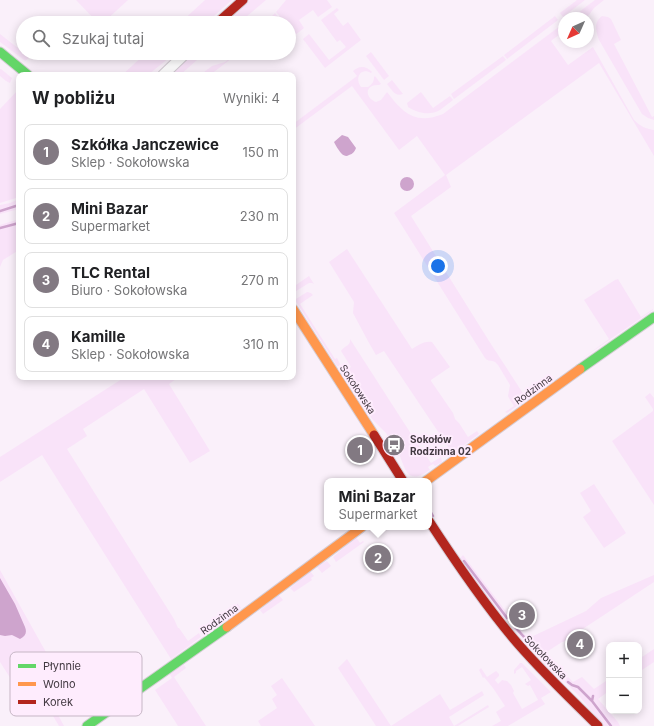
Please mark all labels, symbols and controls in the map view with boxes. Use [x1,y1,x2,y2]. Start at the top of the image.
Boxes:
north arrow [558,12,594,48]
search box [16,16,296,60]
icon: search [30,27,52,49]
text: Szukaj tutaj [62,29,144,48]
text: W pobliżu [32,88,115,108]
text: Wyniki: 4 [223,90,280,106]
text: Szkółka Janczewice [71,135,219,154]
text: 1 [43,144,49,160]
text: 150 m [243,144,279,160]
text: Sklep · Sokołowska [71,154,190,170]
text: Mini Bazar [71,199,148,218]
text: 2 [42,208,50,224]
text: 230 m [240,208,279,224]
text: Supermarket [71,218,150,234]
your location [428,256,448,276]
text: TLC Rental [71,263,150,282]
text: 3 [42,272,50,288]
text: 270 m [241,272,279,288]
text: Biuro · Sokołowska [71,282,187,298]
text: Kamille [71,327,125,346]
text: 4 [42,336,50,352]
text: 310 m [242,336,279,352]
text: Sklep · Sokołowska [71,346,190,362]
street label: Sokołowska [338,362,378,416]
street label: Rodzinna [512,371,554,407]
bus stop icon: Sokołów Rodzinna 02 [381,432,407,458]
place label: Sokołów Rodzinna 02 [410,433,471,457]
pin: 1 [347,435,373,465]
popup [324,478,432,530]
text: Mini Bazar [338,487,415,506]
text: Supermarket [338,506,418,522]
pin: 2 [365,543,391,573]
pin: 3 [509,600,535,630]
street label: Rodzinna [198,601,240,637]
pin: 4 [567,629,593,659]
street label: Sokołowska [522,633,570,681]
map controls [606,642,642,714]
button: + [606,642,642,678]
legend [10,652,142,716]
text: Płynnie [43,659,81,673]
text: Wolno [43,677,76,691]
button: − [606,678,642,714]
text: Korek [43,695,73,709]

